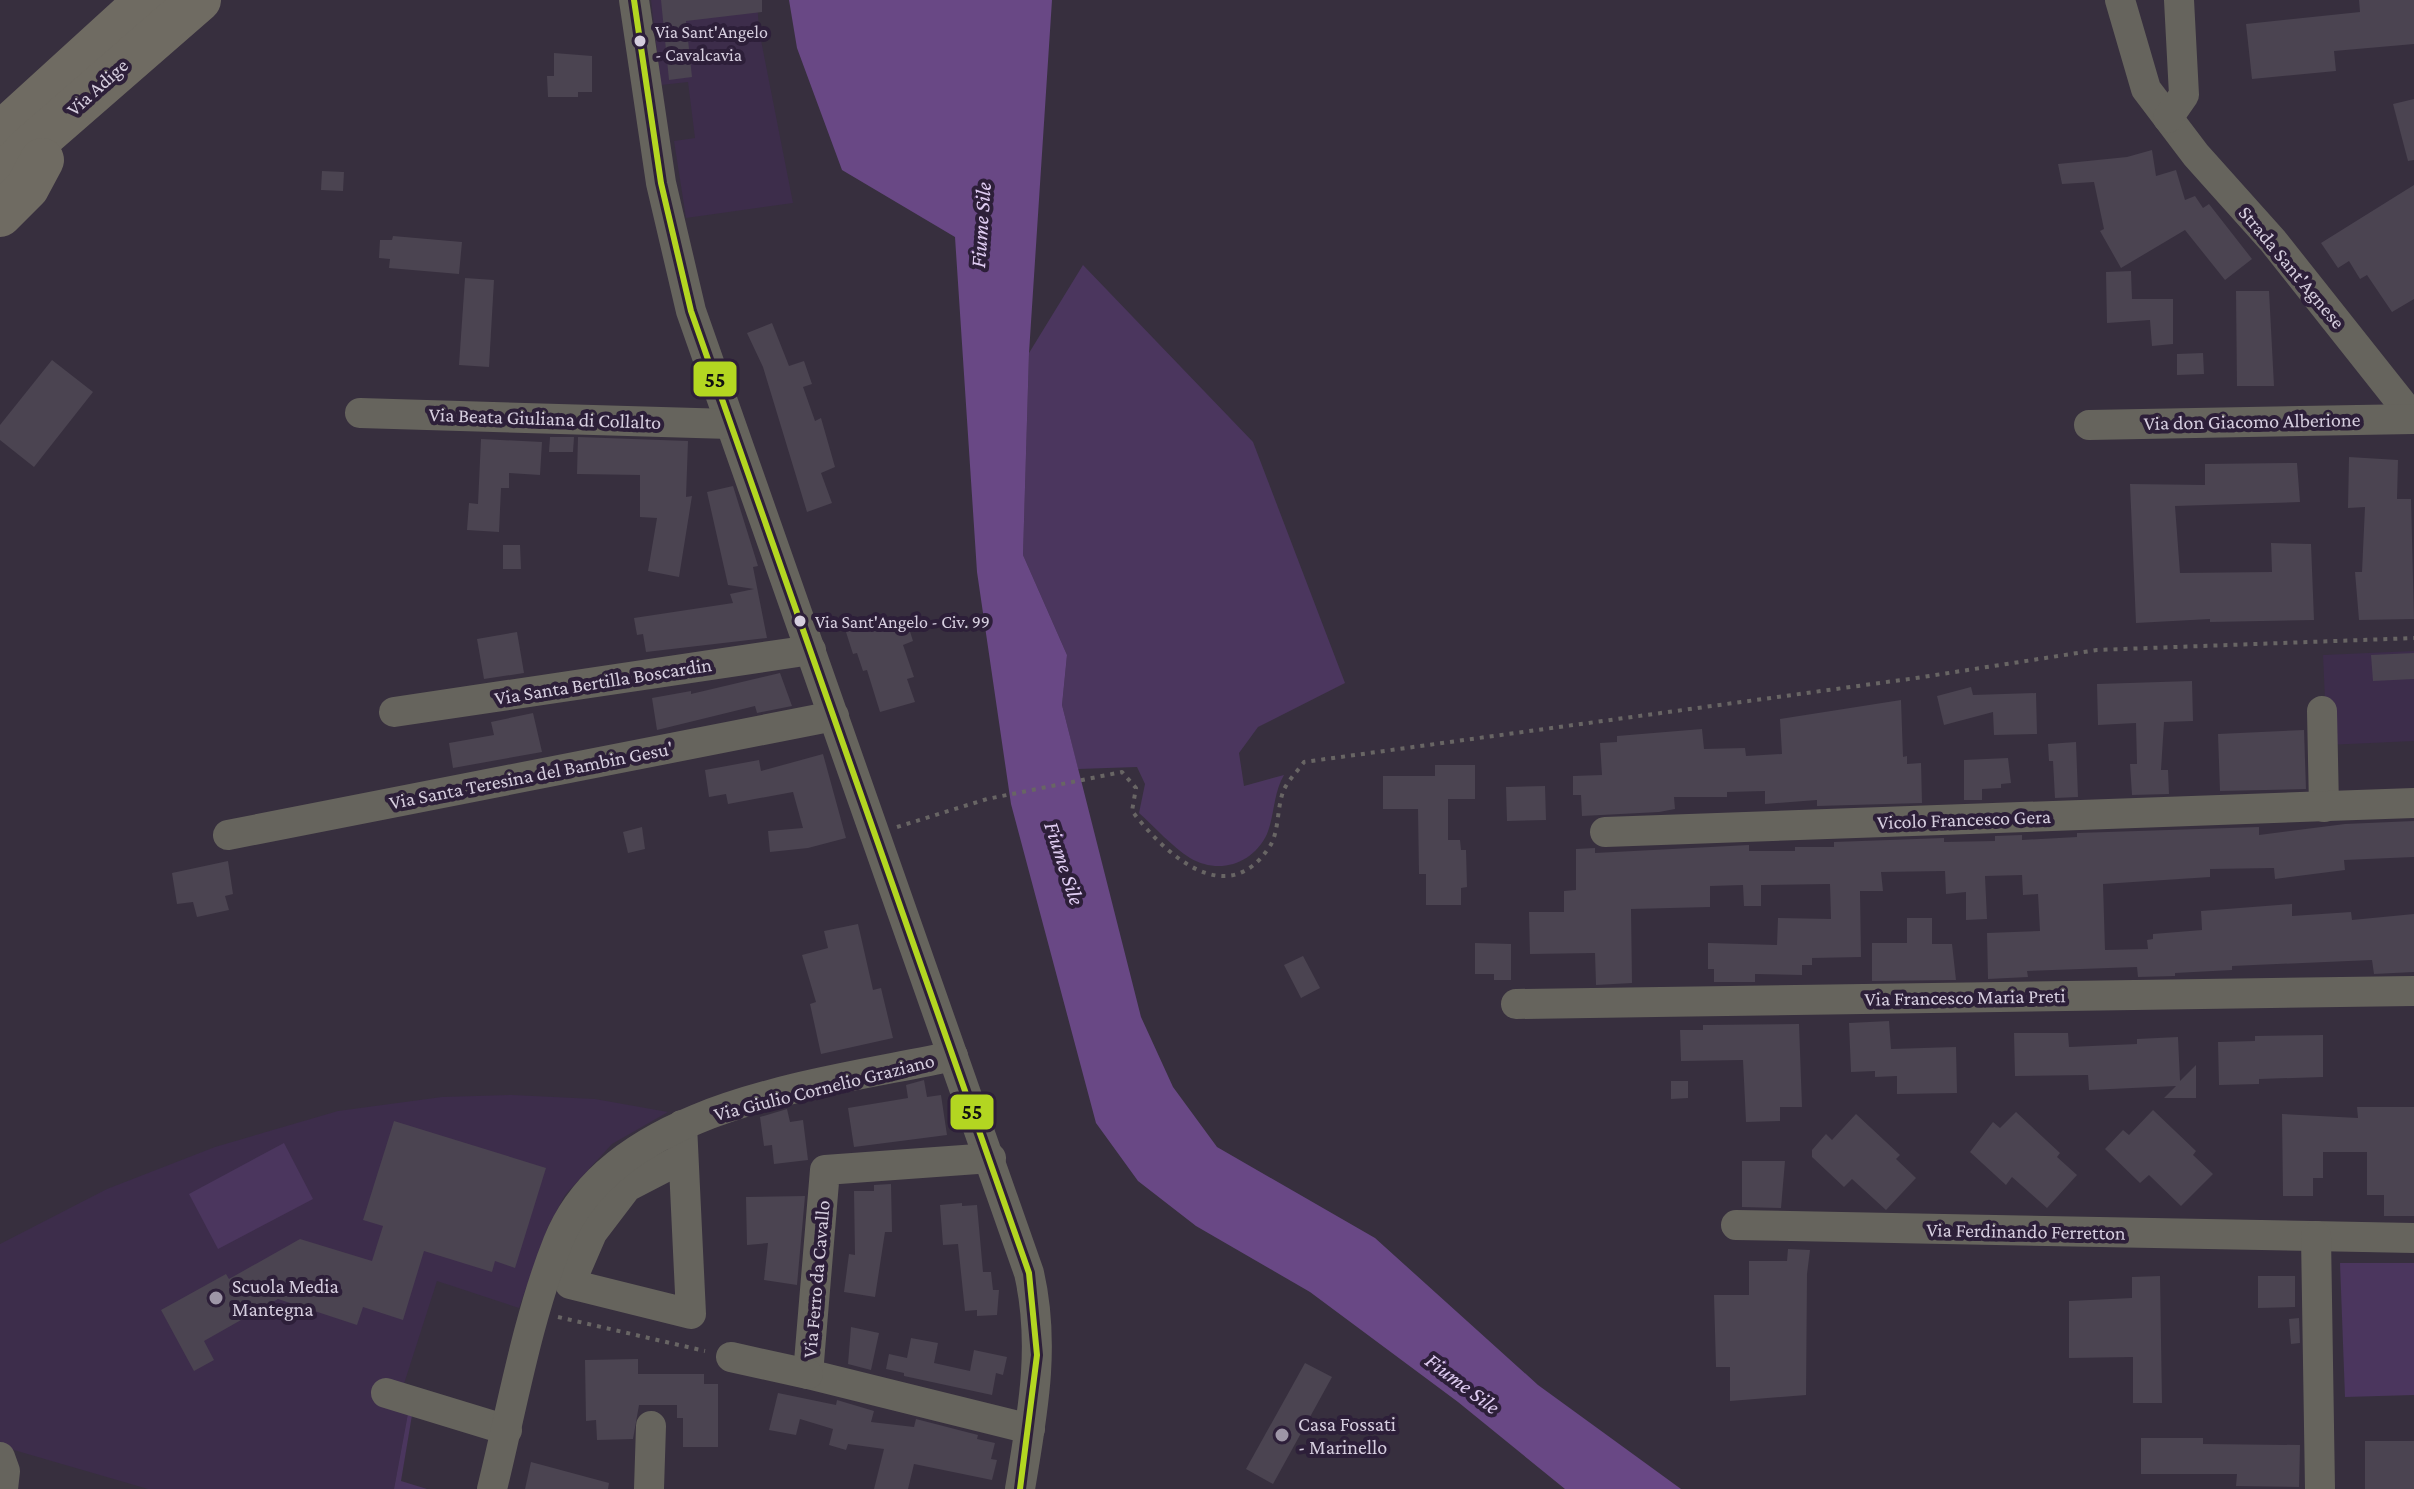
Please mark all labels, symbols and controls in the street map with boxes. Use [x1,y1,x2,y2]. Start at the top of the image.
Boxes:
place label: Via Sant'Angelo - Cavalcavia [655,22,768,65]
marker: Via Sant'Angelo - Cavalcavia [632,33,648,49]
street label: Via Adige [62,54,133,121]
water label: Fiume Sile [965,181,996,269]
street label: Strada Sant'Agnese [2234,201,2350,333]
line badge: 55 [692,360,738,398]
text: 55 [704,367,726,392]
street label: Via Beata Giuliana di Collalto [428,403,662,433]
street label: Via don Giacomo Alberione [2143,408,2361,434]
place label: Via Sant'Angelo - Civ. 99 [815,612,990,632]
marker: Via Sant'Angelo - Civ. 99 [792,613,808,629]
street label: Via Santa Bertilla Boscardin [493,653,714,709]
street label: Via Santa Teresina del Bambin Gesu' [387,737,675,813]
street label: Vicolo Francesco Gera [1877,805,2051,833]
water label: Fiume Sile [1039,818,1090,909]
street label: Via Francesco Maria Preti [1864,984,2066,1010]
street label: Via Giulio Cornelio Graziano [711,1049,937,1125]
line badge: 55 [949,1093,995,1131]
text: 55 [961,1099,983,1124]
street label: Via Ferro da Cavallo [798,1199,834,1359]
street label: Via Ferdinando Ferretton [1926,1218,2126,1244]
place label: Scuola Media Mantegna [232,1275,339,1321]
marker: Scuola Media Mantegna [207,1289,225,1307]
water label: Fiume Sile [1421,1347,1505,1420]
place label: Casa Fossati - Marinello [1298,1413,1396,1458]
marker: Casa Fossati - Marinello [1273,1426,1291,1444]

